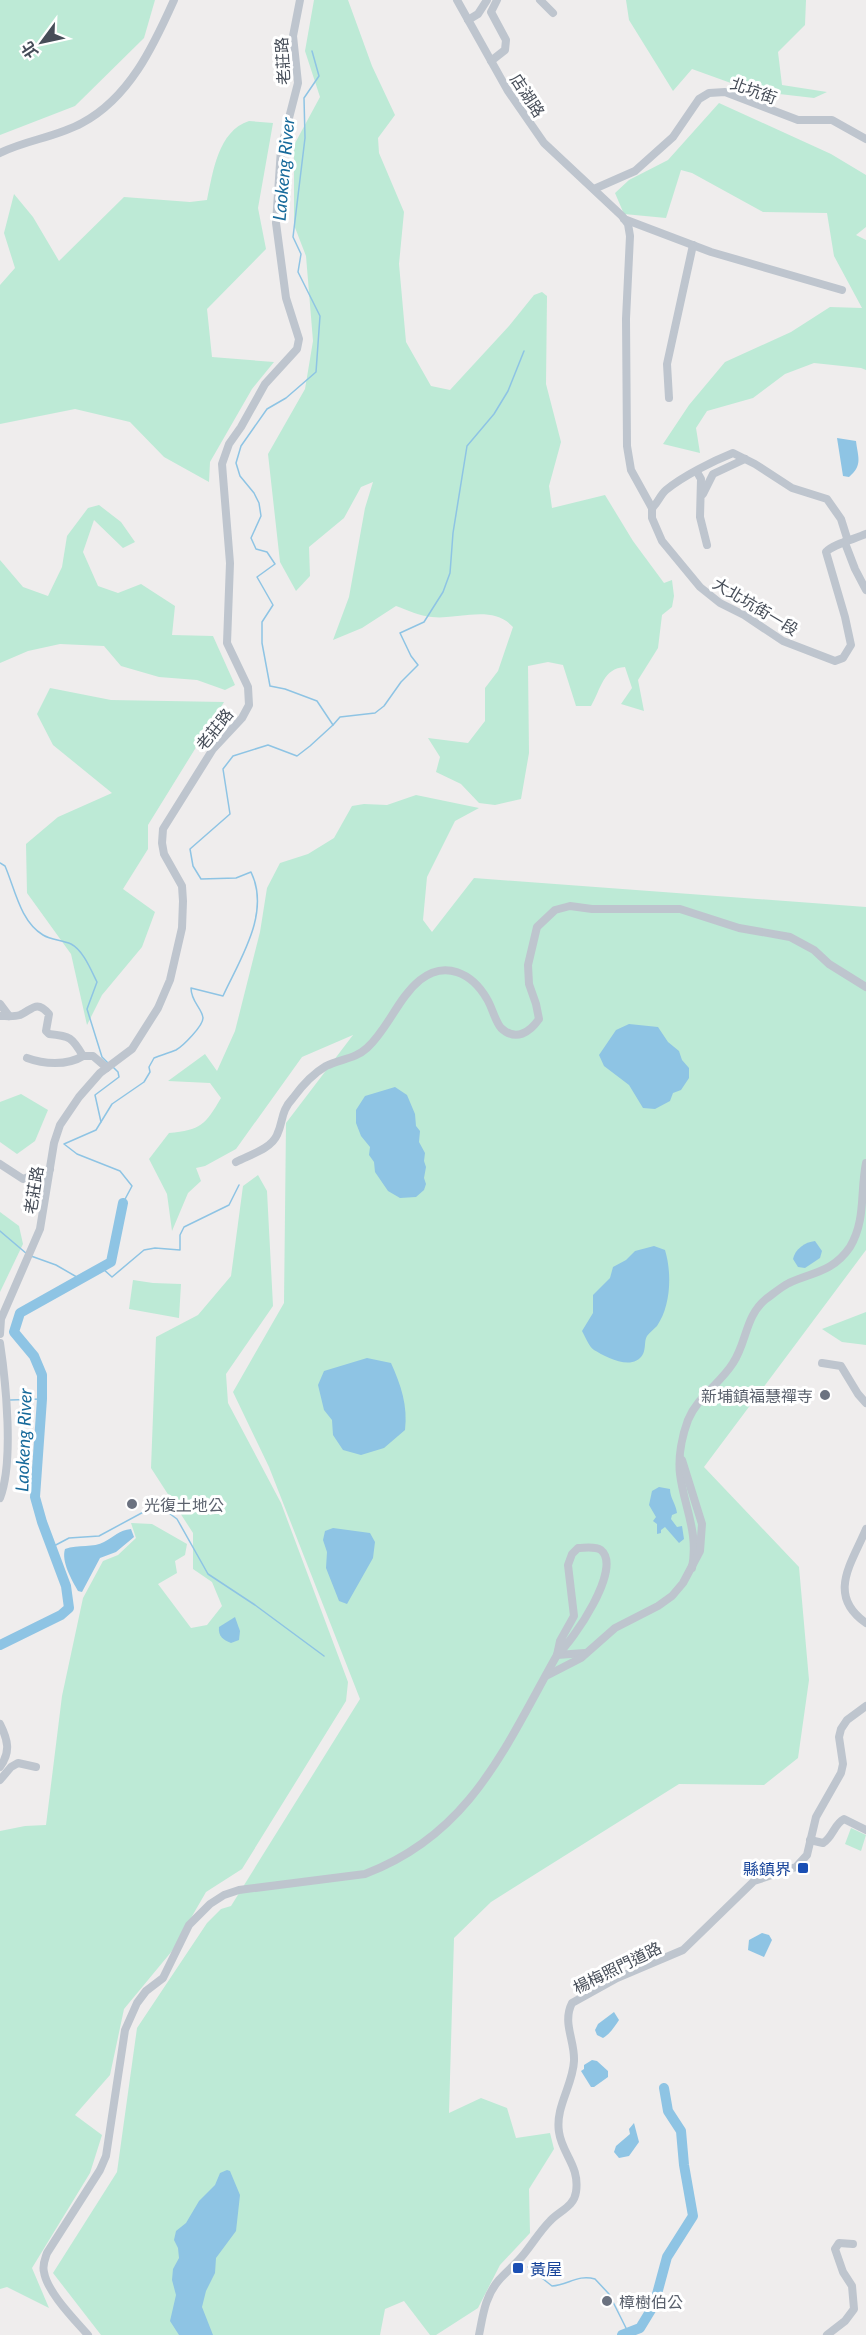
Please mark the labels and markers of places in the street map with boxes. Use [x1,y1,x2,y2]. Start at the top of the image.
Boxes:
place label: 新埔鎮福慧禪寺 [701,1386,813,1405]
marker: 新埔鎮福慧禪寺 [818,1388,832,1402]
place label: 光復土地公 [144,1495,224,1514]
marker: 光復土地公 [125,1497,139,1511]
place label: 縣鎮界 [743,1859,791,1878]
marker: 縣鎮界 [796,1861,810,1875]
place label: 黃屋 [530,2259,562,2278]
marker: 黃屋 [511,2261,525,2275]
place label: 樟樹伯公 [619,2292,683,2311]
marker: 樟樹伯公 [600,2294,614,2308]

